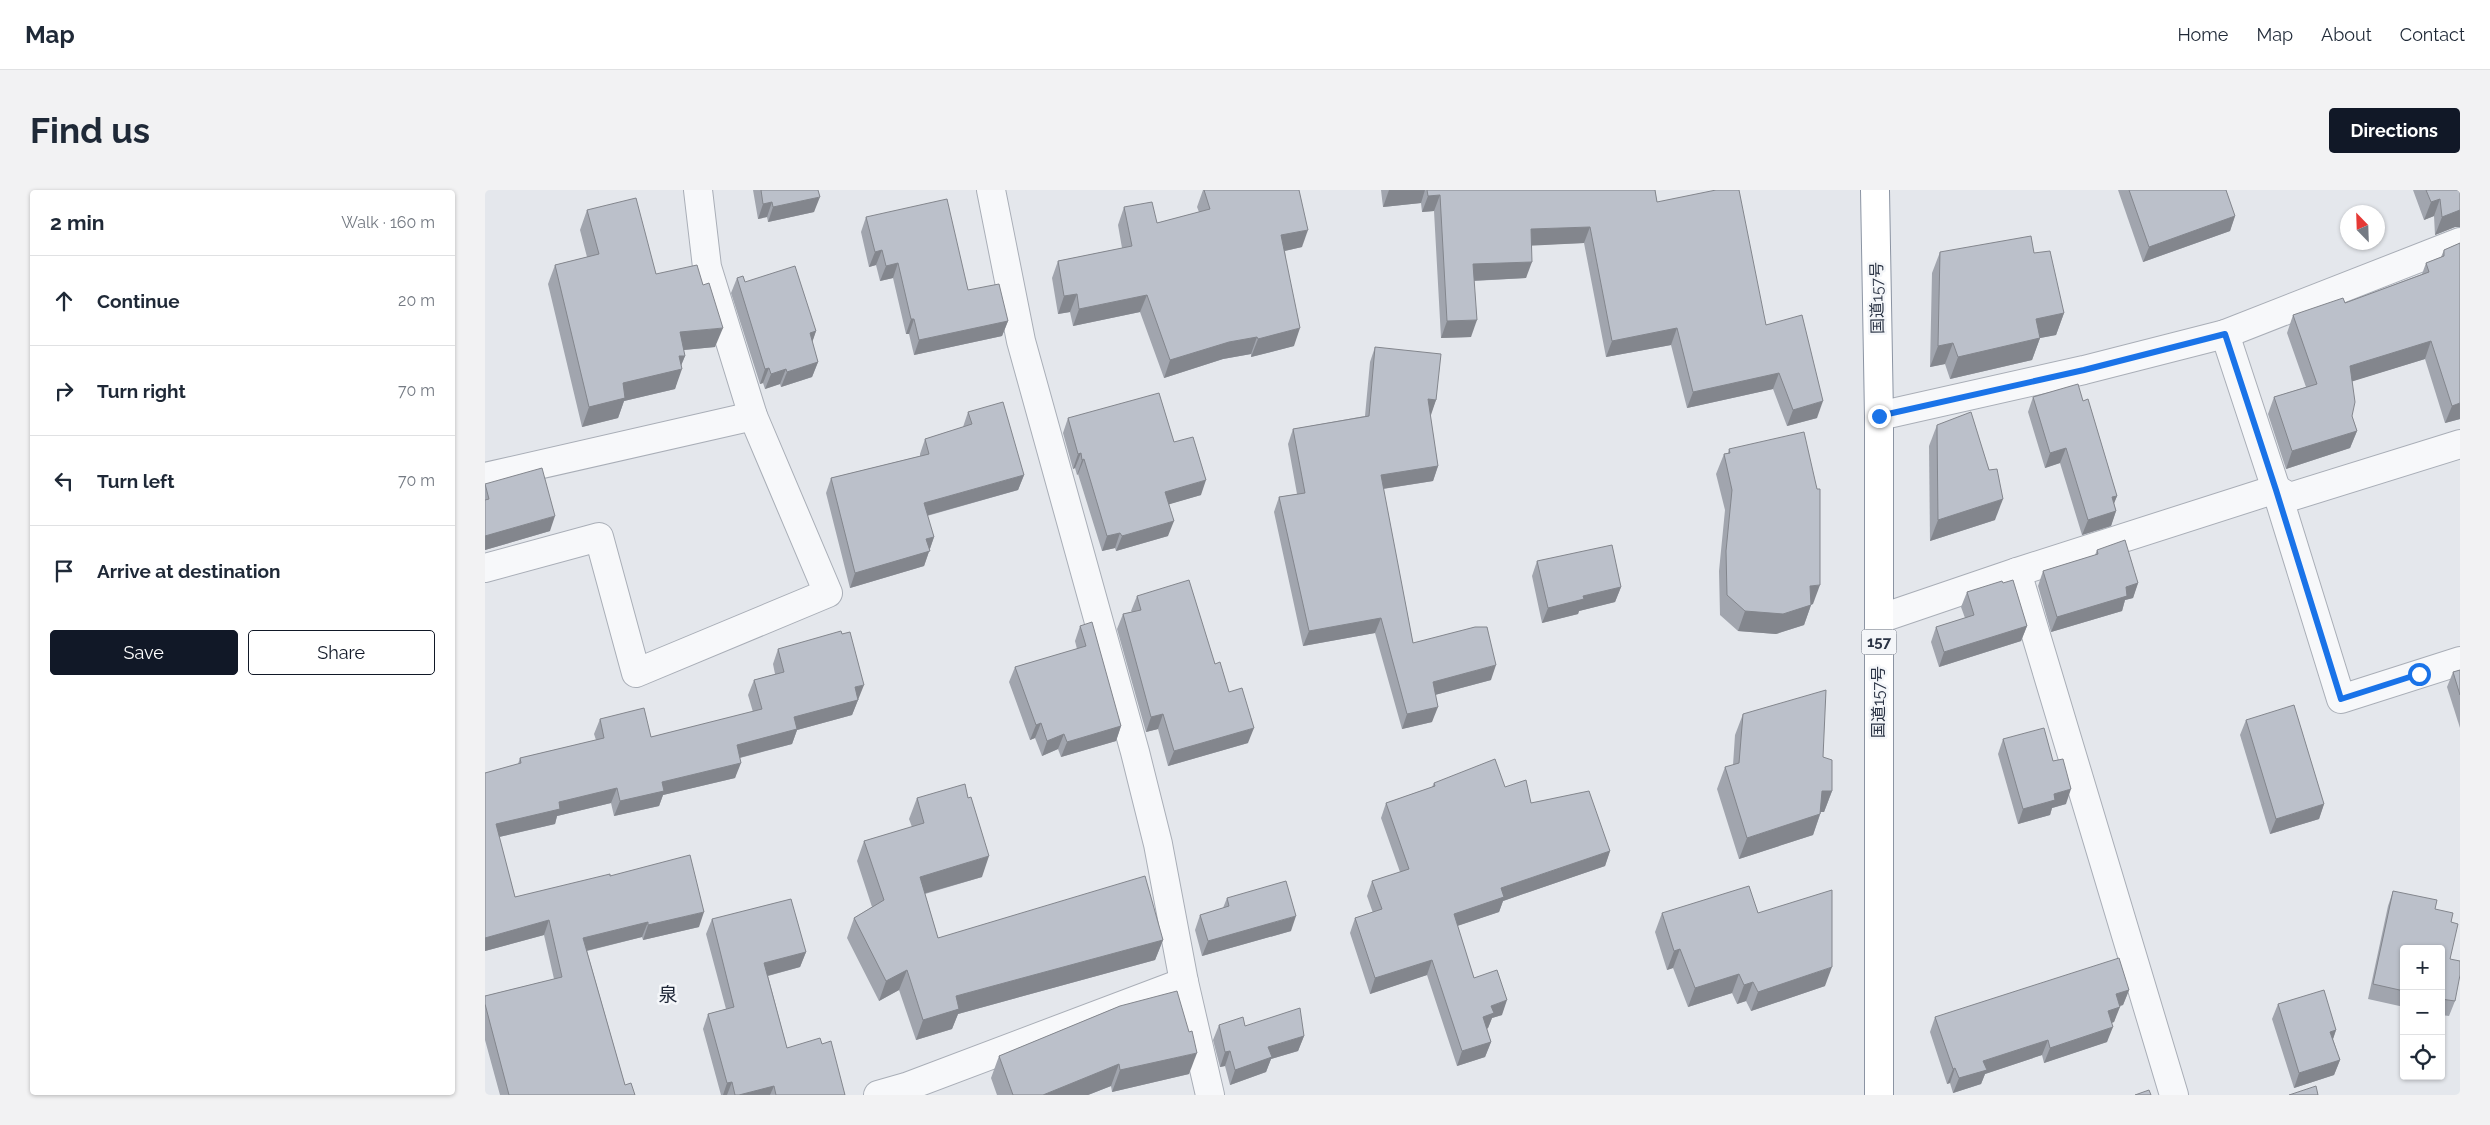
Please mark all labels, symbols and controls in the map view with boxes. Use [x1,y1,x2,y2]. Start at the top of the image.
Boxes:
text: Map [25,20,75,49]
text: Home [2177,24,2228,45]
text: Map [2256,24,2293,45]
text: About [2321,24,2372,45]
text: Contact [2400,24,2465,45]
button: Directions [2329,108,2460,153]
text: Find us [30,110,150,151]
north arrow [2340,205,2385,250]
text: 2 min [50,210,104,235]
text: Walk · 160 m [341,213,435,232]
street label: 国道157号 [1867,262,1887,334]
icon: ahead [50,287,78,315]
text: Continue [97,290,180,312]
text: 20 m [398,291,435,310]
icon: right [50,377,78,405]
text: Turn right [97,380,186,402]
text: 70 m [398,381,435,400]
route end [1868,405,1891,428]
icon: left [50,467,78,495]
text: Turn left [97,470,174,492]
text: 70 m [398,471,435,490]
icon: arrive [50,557,78,585]
text: Arrive at destination [97,560,281,582]
button: Save [50,630,238,675]
button: Share [248,630,435,675]
road number: 157 [1861,630,1897,654]
route start [2408,663,2431,686]
street label: 国道157号 [1869,666,1888,738]
map controls [2400,945,2445,1080]
button: + [2400,945,2445,990]
district label: 泉 [658,983,678,1005]
button: − [2400,990,2445,1035]
button: locate [2400,1035,2445,1080]

